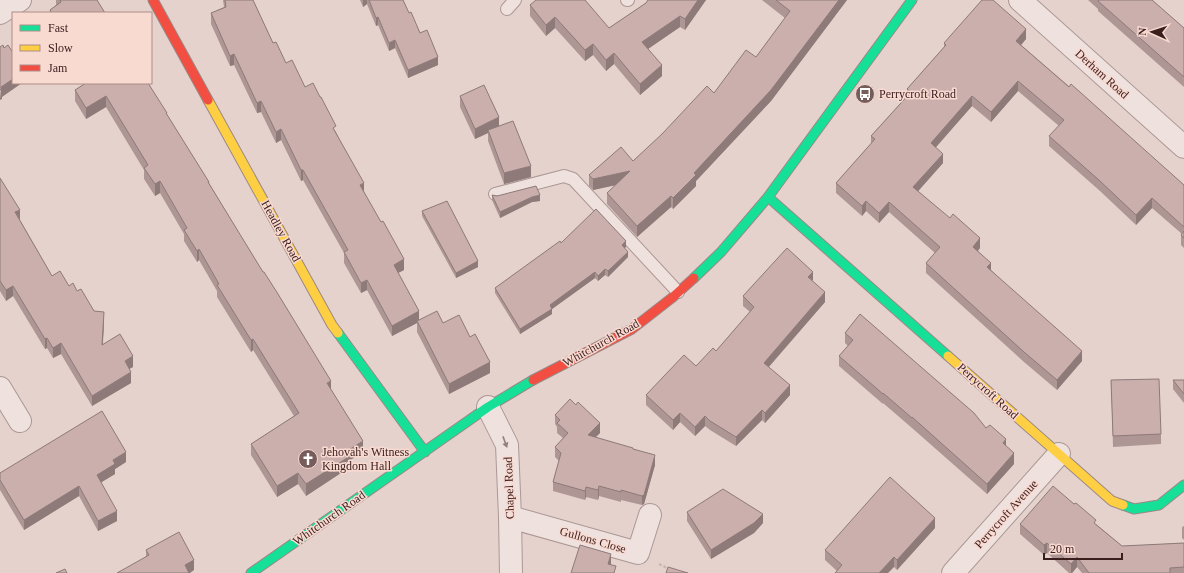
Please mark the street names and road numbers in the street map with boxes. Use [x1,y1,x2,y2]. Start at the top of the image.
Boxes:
street label: Derham Road [1072,46,1132,102]
street label: Headley Road [258,198,304,264]
street label: Whitchurch Road [560,316,642,370]
street label: Perrycroft Road [955,360,1021,422]
street label: Chapel Road [501,457,517,519]
street label: Perrycroft Avenue [972,477,1040,551]
street label: Whitchurch Road [290,488,368,548]
street label: Gullons Close [558,524,628,556]

